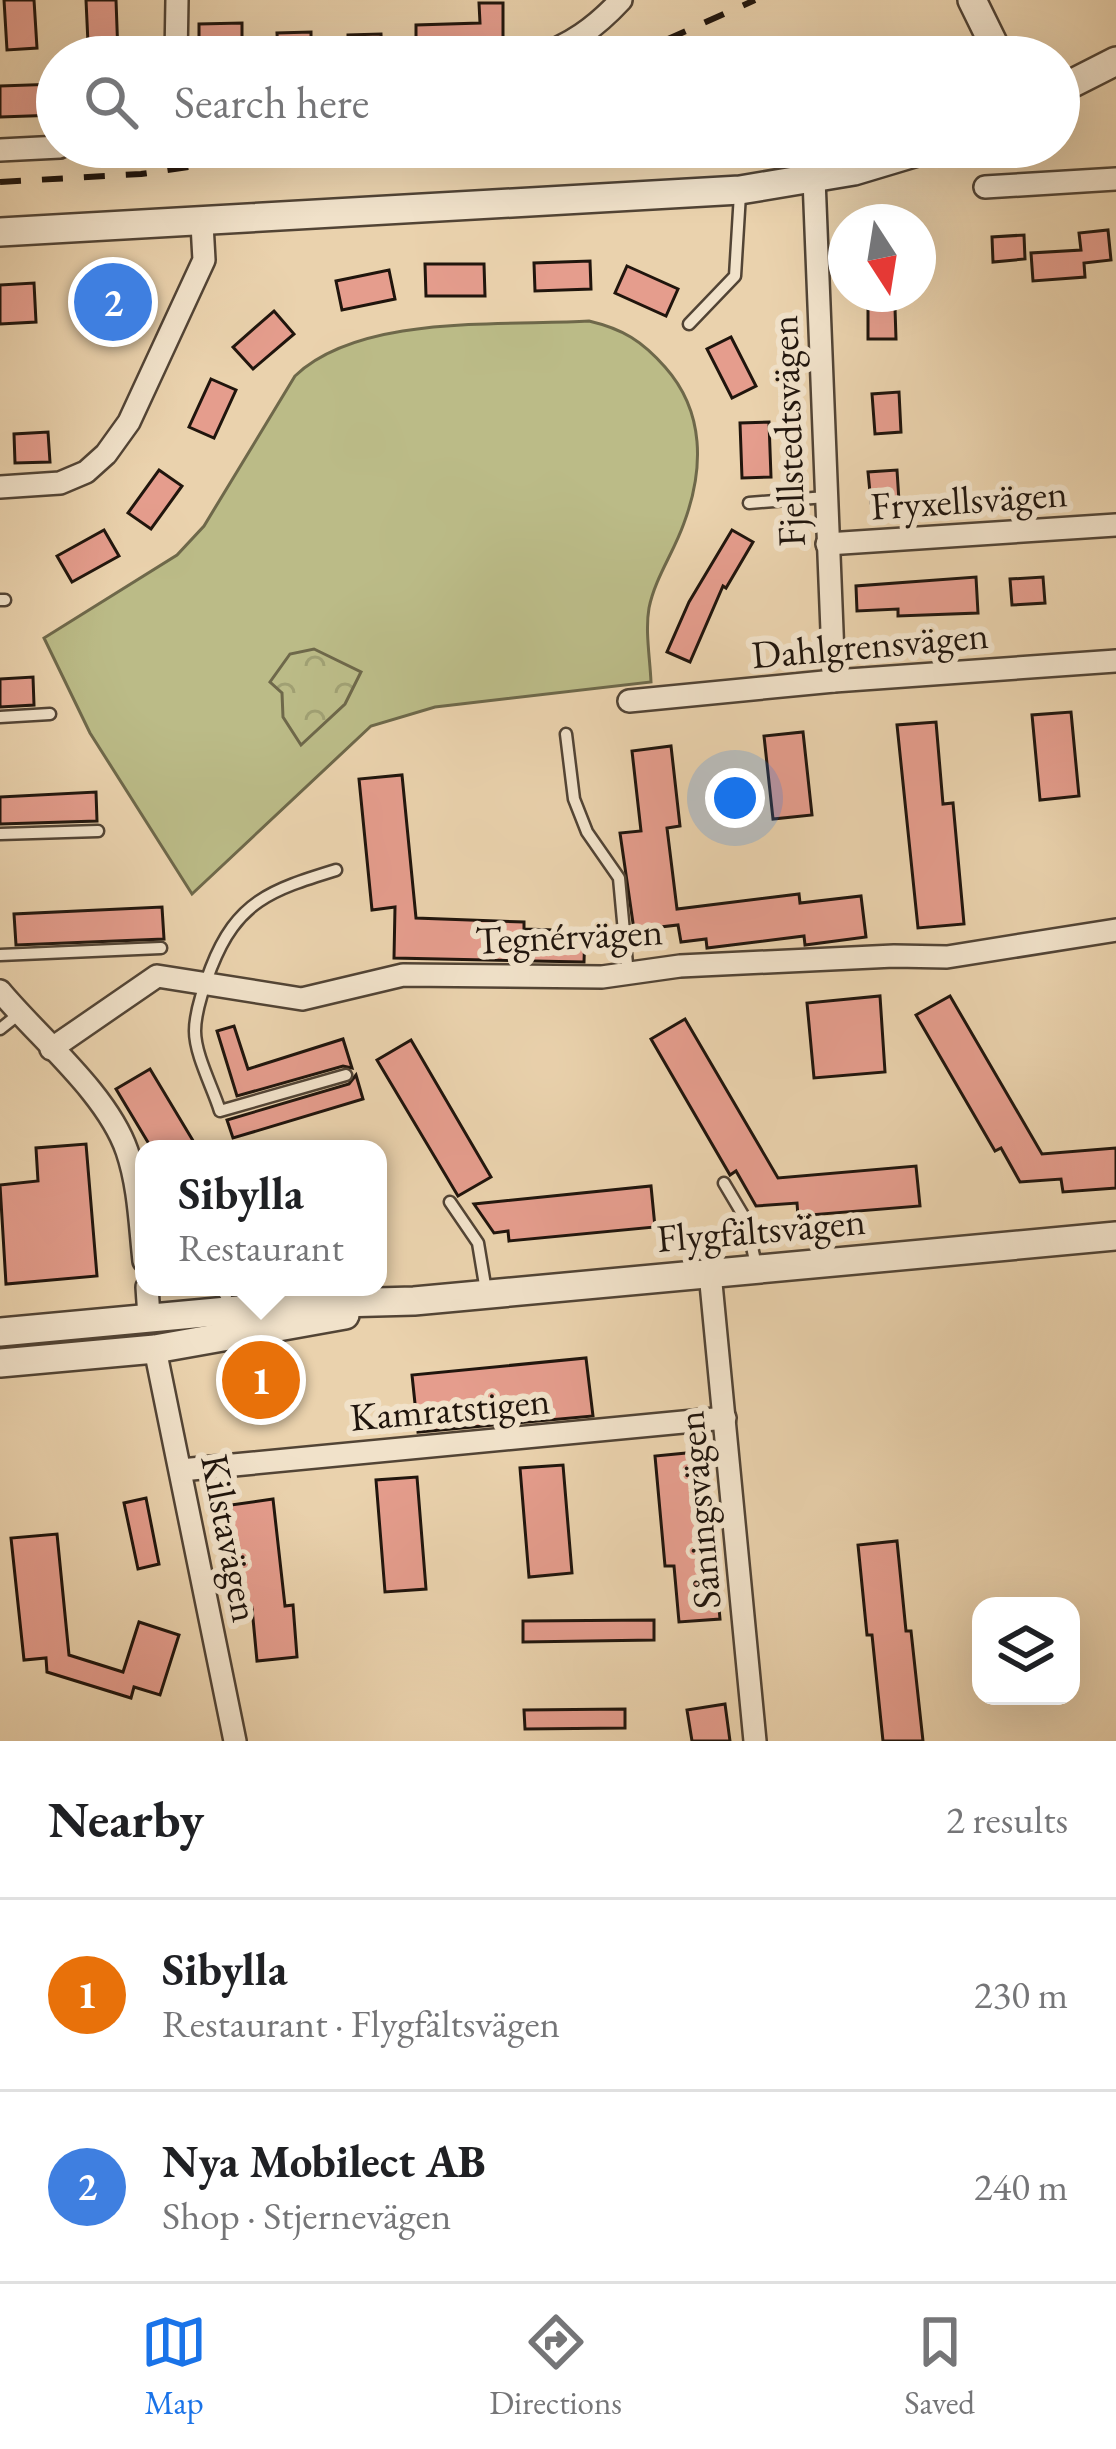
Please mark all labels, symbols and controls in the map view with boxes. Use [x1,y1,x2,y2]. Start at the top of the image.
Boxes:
search box [36,36,1080,168]
icon: search [78,69,144,135]
text: Search here [174,73,369,131]
north arrow [828,204,936,312]
pin: 2 [74,257,152,347]
street label: Fjellstedtsvägen [758,314,817,548]
street label: Fryxellsvägen [869,467,1069,532]
street label: Dahlgrensvägen [749,609,991,680]
your location [705,768,765,828]
street label: Tegnérvägen [474,905,664,966]
popup [135,1140,387,1296]
text: Sibylla [178,1164,304,1222]
street label: Flygfältsvägen [655,1195,868,1264]
text: Restaurant [178,1222,344,1273]
pin: 1 [222,1335,300,1425]
street label: Kamratstigen [348,1374,552,1443]
street label: Såningsvägen [664,1409,733,1611]
street label: Kilstavägen [189,1450,272,1626]
map controls [972,1597,1080,1705]
button: layers [972,1597,1080,1705]
text: Nearby [48,1786,204,1852]
text: 2 results [946,1794,1068,1845]
text: Sibylla [162,1940,287,1998]
text: 1 [77,1969,97,2020]
text: 230 m [974,1969,1068,2020]
text: Restaurant · Flygfältsvägen [162,1998,560,2049]
text: Nya Mobilect AB [162,2132,486,2190]
text: 2 [77,2161,97,2212]
text: 240 m [974,2161,1068,2212]
text: Shop · Stjernevägen [162,2190,451,2241]
tab: Map [141,2309,207,2424]
tab: Directions [489,2309,622,2424]
tab: Saved [904,2309,975,2424]

